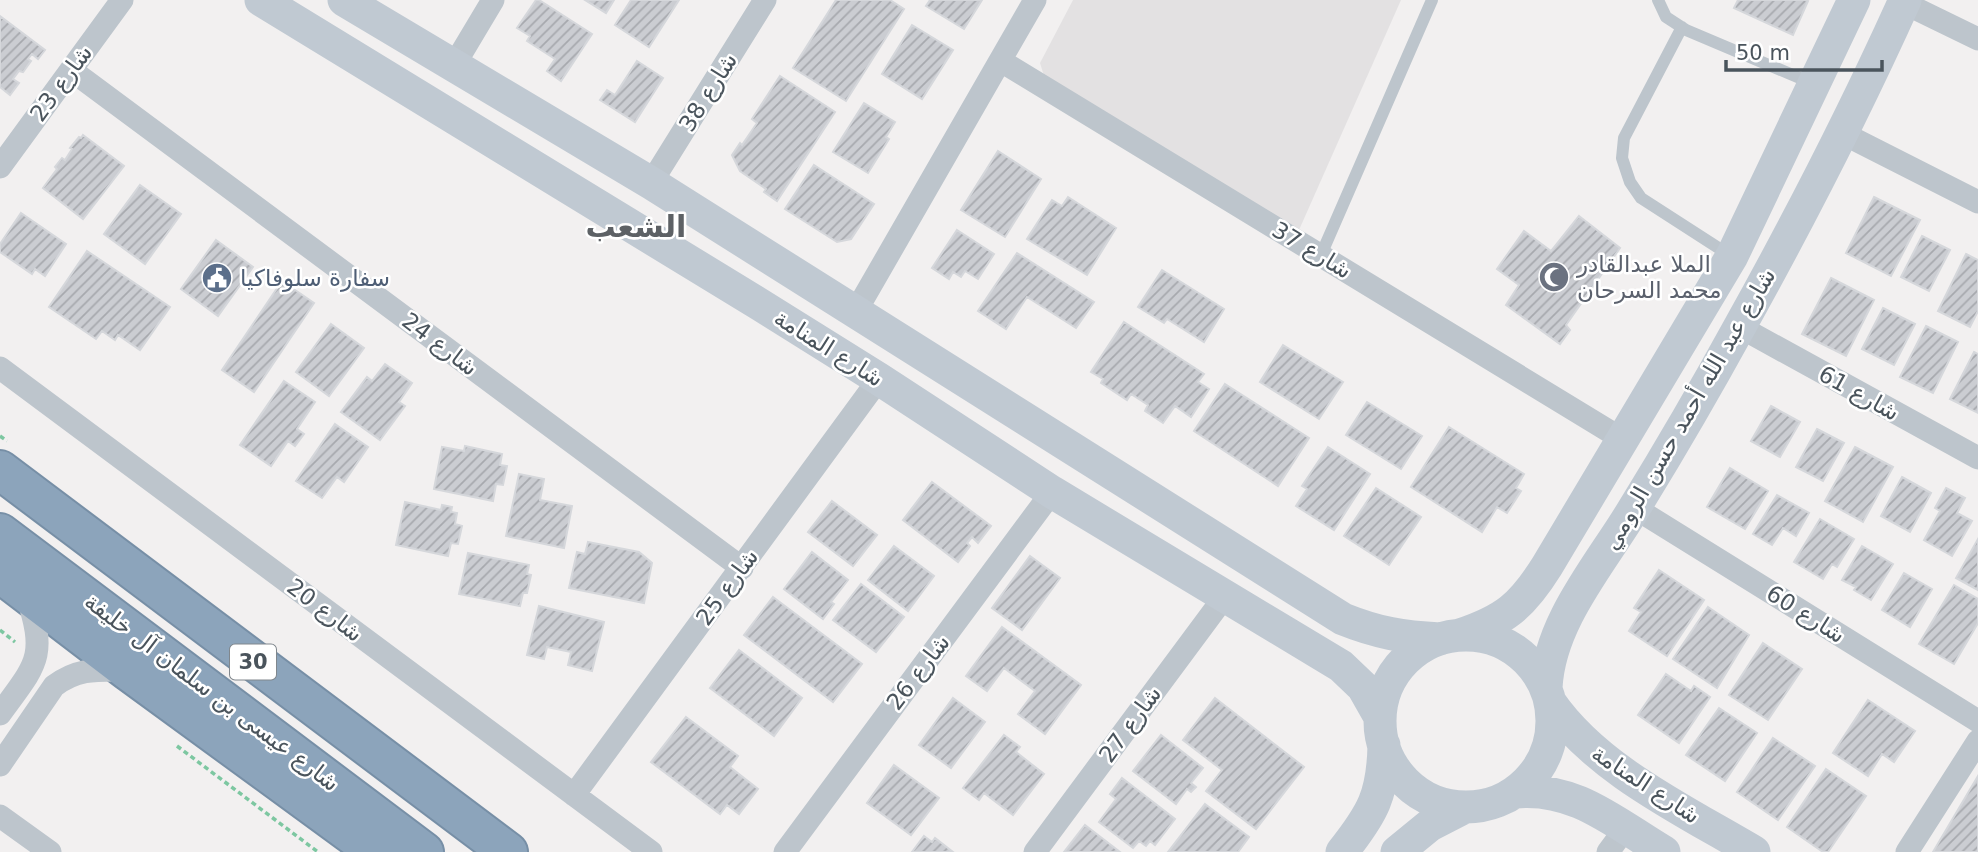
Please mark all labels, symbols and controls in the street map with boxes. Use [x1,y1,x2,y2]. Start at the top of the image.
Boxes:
scale bar [1726,28,1882,72]
street label: شارع 23 [25,40,98,127]
text: 50 m [1736,41,1790,65]
street label: شارع 38 [674,48,743,137]
district label: الشعب [586,209,686,244]
street label: شارع 37 [1267,216,1356,285]
place label: الملا عبدالقادر محمد السرحان [1576,251,1722,304]
mosque icon: الملا عبدالقادر محمد السرحان [1537,260,1571,294]
public building icon: سفارة سلوفاكيا [200,261,234,295]
street label: شارع عبد الله أحمد حسن الرومي [1596,263,1781,555]
place label: سفارة سلوفاكيا [240,265,390,292]
street label: شارع المنامة [769,304,888,393]
street label: شارع 24 [397,307,483,382]
street label: شارع 61 [1814,360,1904,427]
street label: شارع 25 [691,544,764,631]
street label: شارع 20 [282,573,368,648]
street label: شارع 60 [1761,580,1850,649]
street label: شارع عيسى بن سلمان آل خليفة [79,587,345,797]
street label: شارع 26 [881,629,956,715]
road number: 30 [230,644,276,680]
street label: شارع 27 [1094,681,1167,768]
street label: شارع المنامة [1586,739,1705,829]

